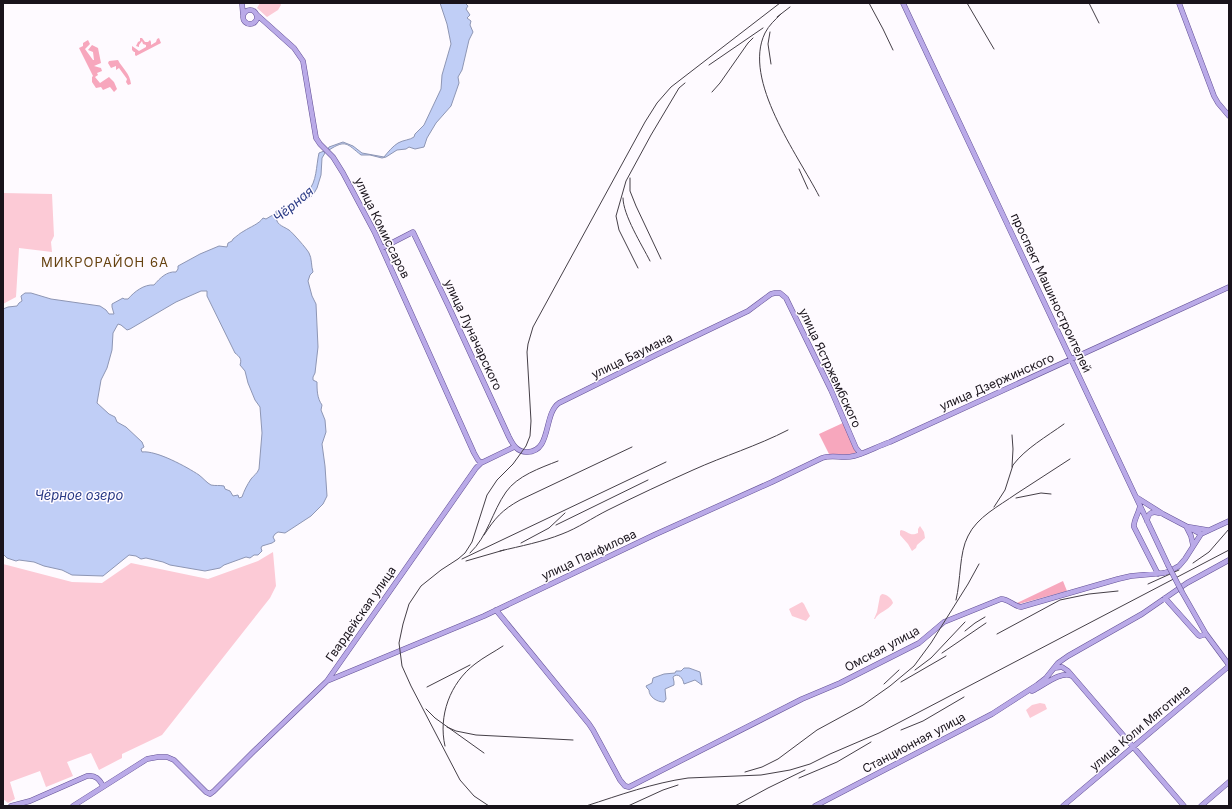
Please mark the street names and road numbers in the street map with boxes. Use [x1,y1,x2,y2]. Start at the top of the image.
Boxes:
street label: улица Комиссаров [351,175,414,281]
street label: проспект Машиностроителей [1008,211,1095,375]
street label: улица Луначарского [441,277,506,393]
street label: улица Ястржембского [796,306,865,430]
street label: улица Баумана [589,329,675,382]
street label: улица Дзержинского [937,350,1056,414]
street label: улица Панфилова [539,526,639,583]
street label: Гвардейская улица [322,563,399,664]
street label: Омская улица [842,623,922,675]
street label: улица Коли Мяготина [1087,681,1193,774]
street label: Станционная улица [860,709,968,776]

